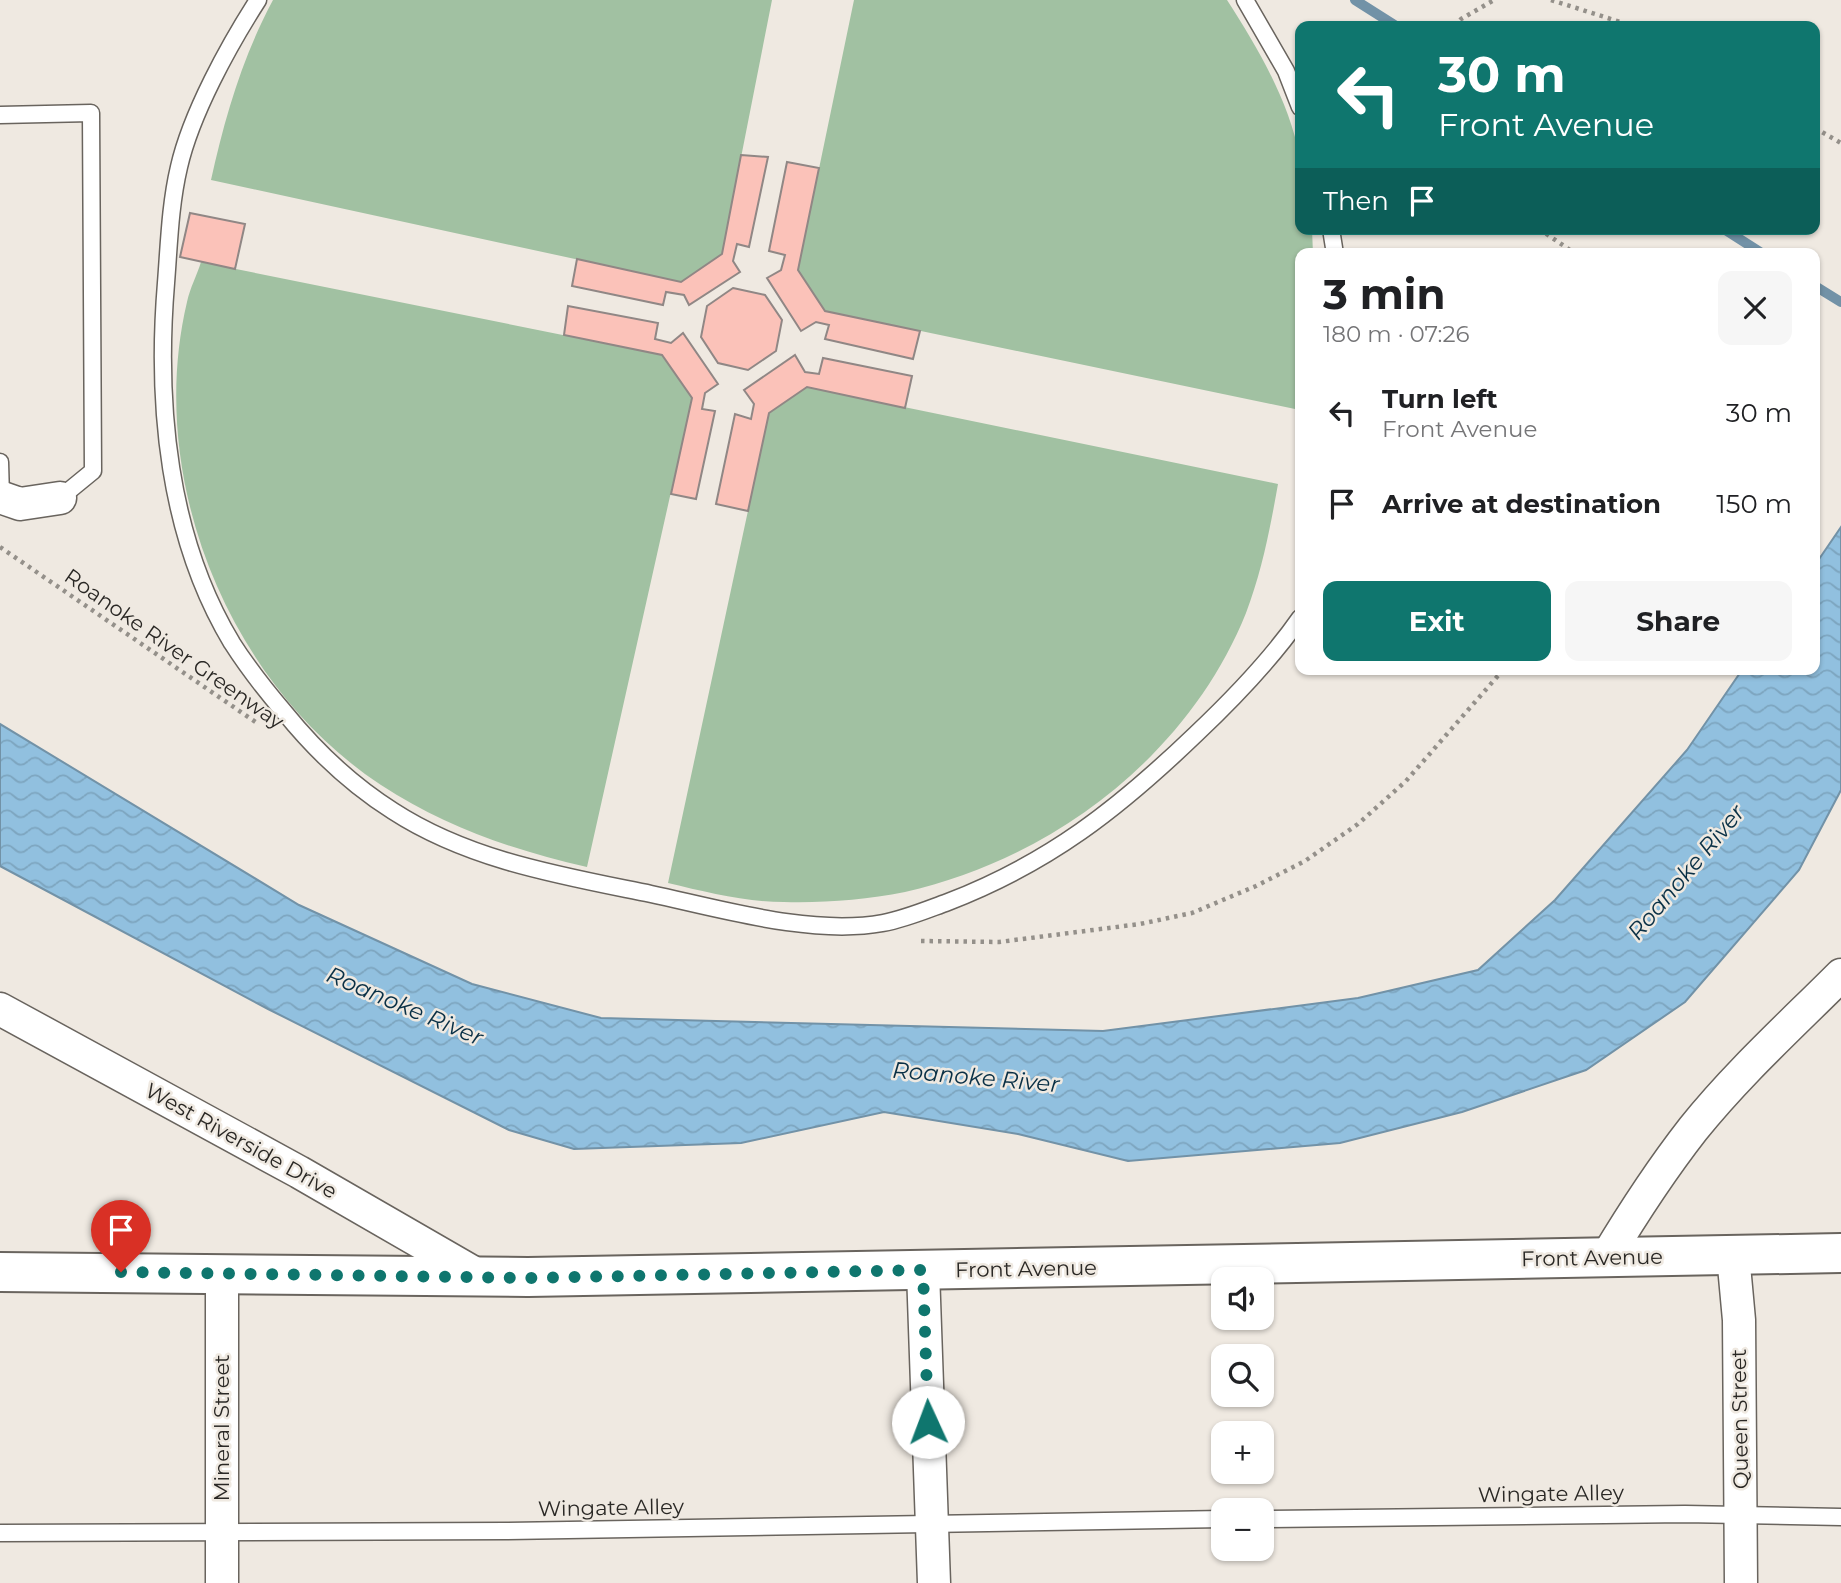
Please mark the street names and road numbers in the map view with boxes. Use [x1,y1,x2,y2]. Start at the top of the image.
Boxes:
street label: Roanoke River Greenway [60,563,289,734]
street label: West Riverside Drive [141,1077,342,1204]
street label: Front Avenue [1521,1244,1663,1271]
street label: Front Avenue [955,1255,1097,1282]
street label: Queen Street [1726,1349,1753,1489]
street label: Mineral Street [209,1354,234,1502]
street label: Wingate Alley [1478,1480,1625,1507]
street label: Wingate Alley [538,1494,685,1521]

